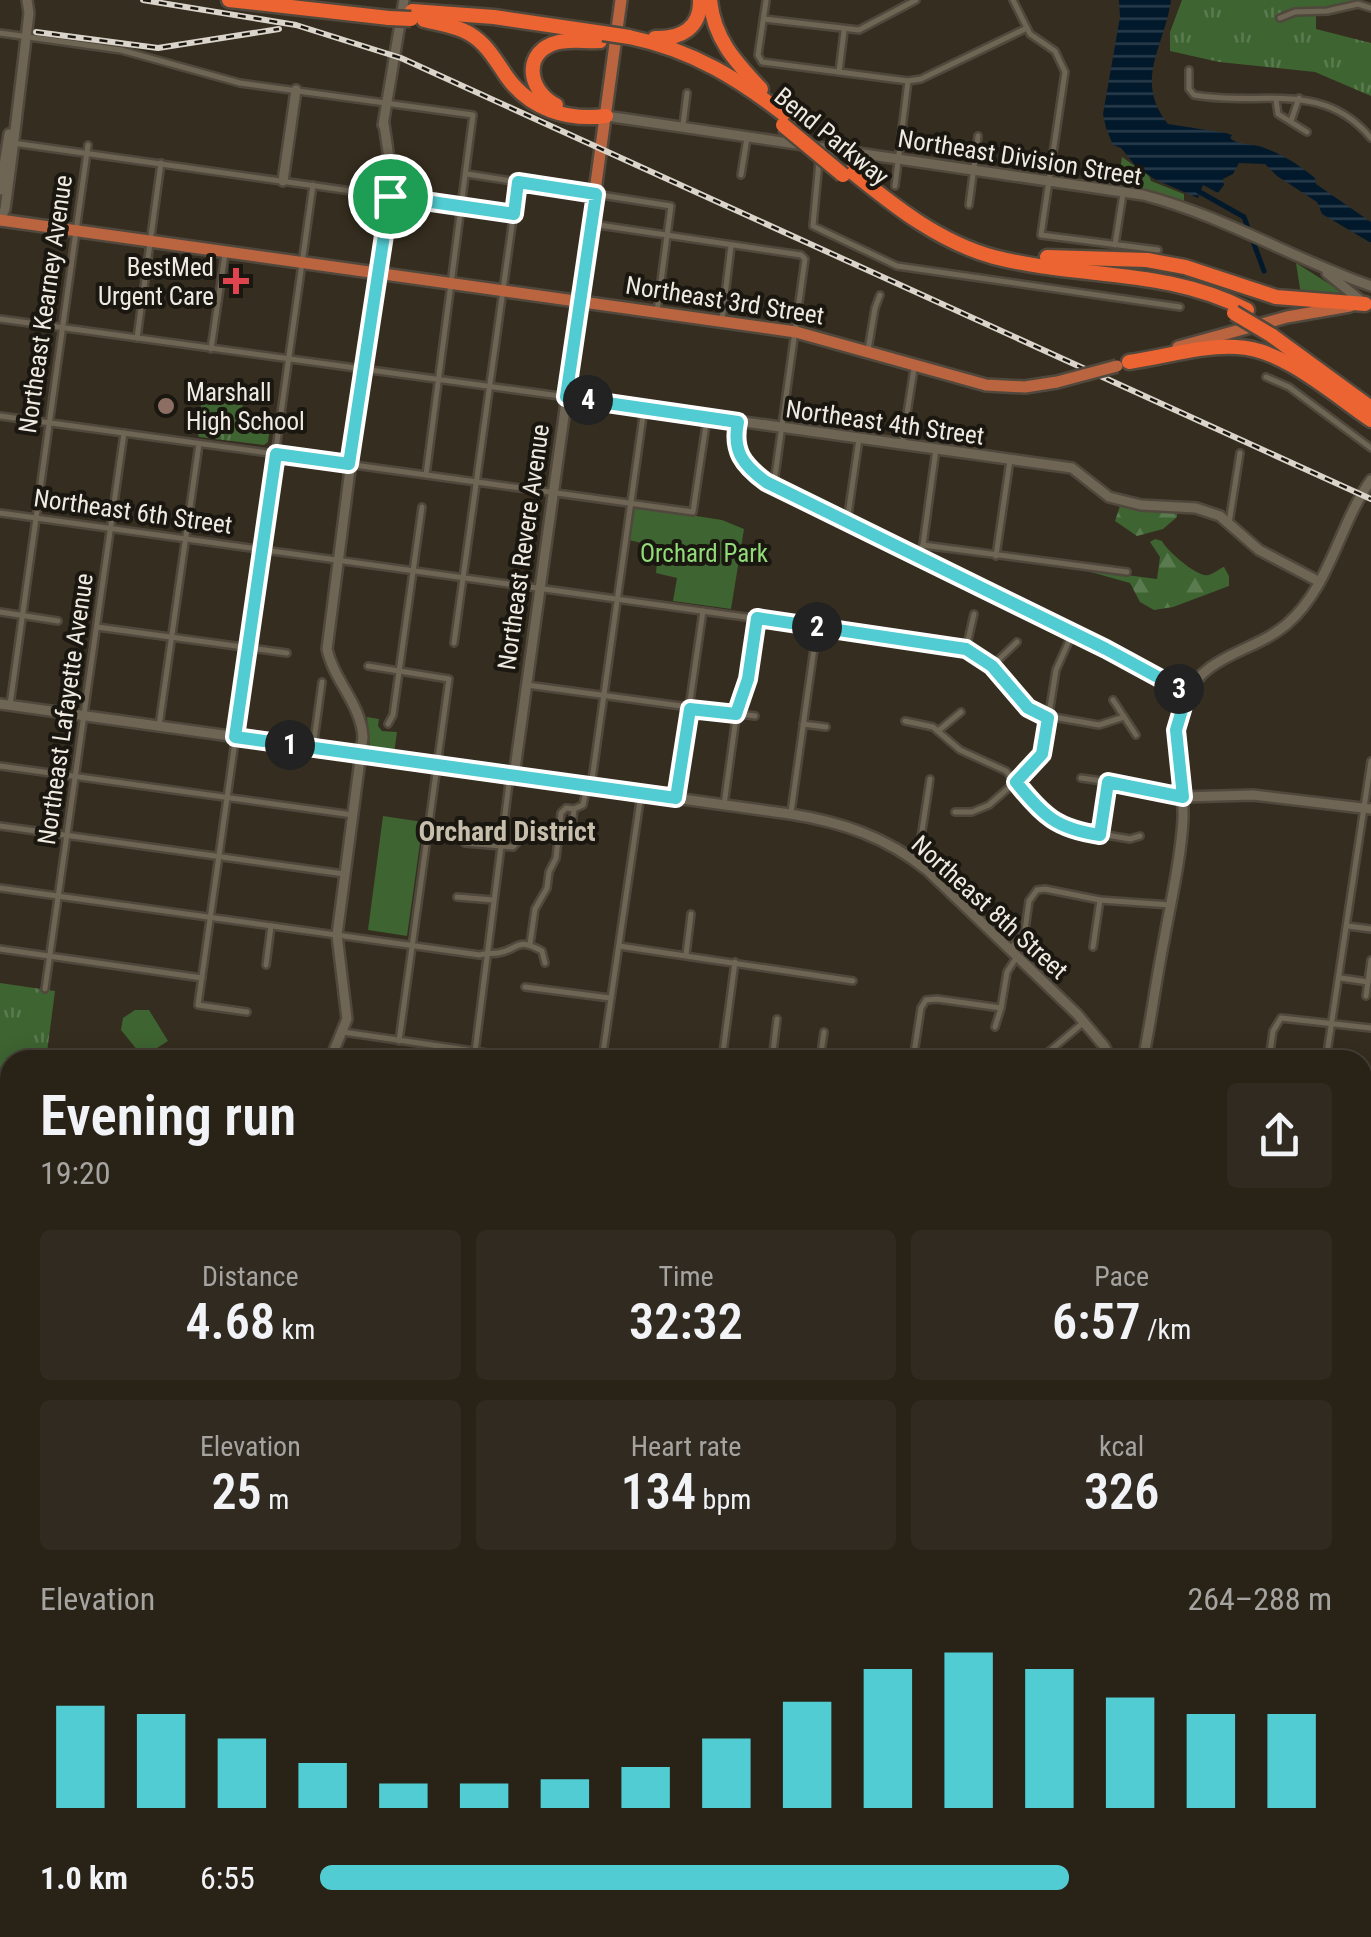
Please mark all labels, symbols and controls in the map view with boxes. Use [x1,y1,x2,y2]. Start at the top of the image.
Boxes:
street label: Bend Parkway [769,81,895,191]
street label: Northeast Division Street [896,124,1144,191]
pin [348,154,433,239]
icon: arrive [363,169,418,224]
street label: Northeast Kearney Avenue [13,173,78,435]
place label: BestMed Urgent Care [98,253,214,311]
marker: BestMed Urgent Care [223,268,249,294]
street label: Northeast 3rd Street [624,270,826,330]
pin: 4 [563,375,613,425]
place label: Marshall High School [186,378,305,436]
text: 4 [581,383,595,416]
street label: Northeast 4th Street [784,394,986,451]
marker: Marshall High School [155,395,177,417]
street label: Northeast Revere Avenue [492,422,555,672]
street label: Northeast 6th Street [32,483,234,540]
park label: Orchard Park [640,539,769,568]
street label: Northeast Lafayette Avenue [32,572,99,847]
pin: 2 [792,602,842,652]
text: 2 [810,610,824,643]
pin: 3 [1154,664,1204,714]
text: 3 [1172,672,1186,705]
pin: 1 [265,720,315,770]
text: 1 [283,728,297,761]
district label: Orchard District [418,815,596,848]
street label: Northeast 8th Street [906,830,1074,985]
button: share [1227,1083,1332,1188]
text: Evening run [40,1084,296,1148]
text: 19:20 [40,1154,111,1192]
text: Distance [202,1260,299,1293]
text: Time [658,1260,714,1293]
text: Pace [1094,1260,1149,1293]
text: 4.68 [185,1293,275,1351]
text: 32:32 [629,1293,743,1351]
text: 6:57 [1052,1293,1141,1351]
text: km [275,1313,315,1346]
text: /km [1141,1313,1191,1346]
text: Elevation [200,1430,301,1463]
text: Heart rate [631,1430,741,1463]
text: kcal [1099,1430,1144,1463]
text: 25 [211,1463,262,1521]
text: 134 [621,1463,696,1521]
text: 326 [1084,1463,1159,1521]
text: m [262,1483,289,1516]
text: bpm [696,1483,751,1516]
text: Elevation [40,1580,155,1618]
text: 264–288 m [1187,1580,1332,1618]
text: 1.0 km [40,1859,128,1897]
text: 6:55 [200,1859,255,1897]

